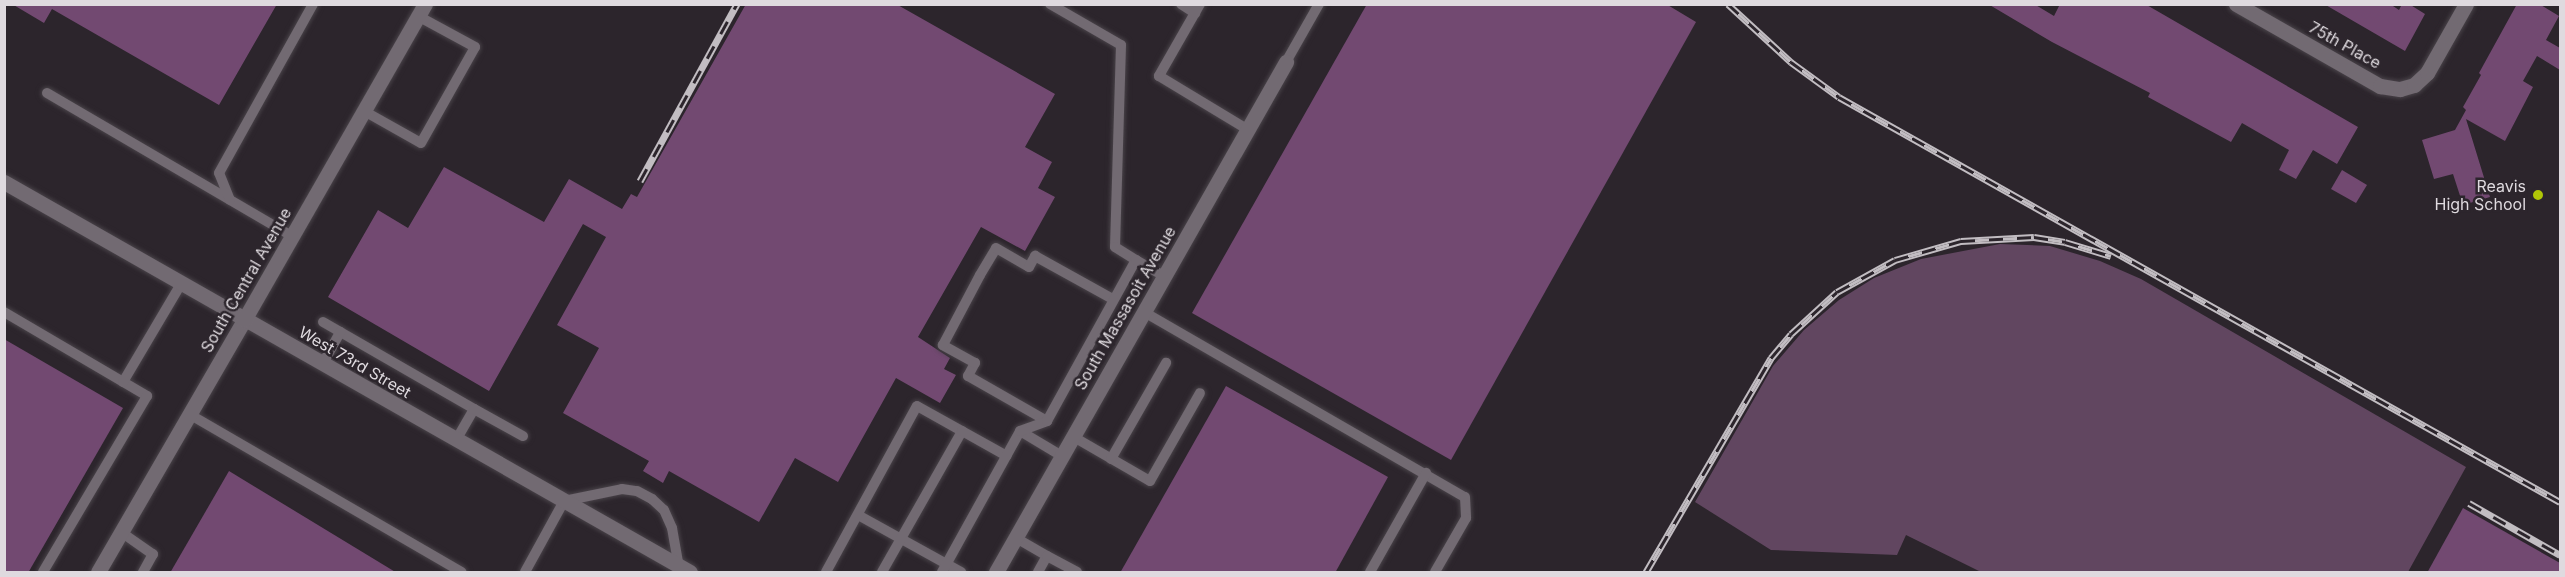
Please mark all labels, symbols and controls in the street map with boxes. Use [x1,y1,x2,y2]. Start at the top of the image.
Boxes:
street label: 75th Place [2306,17,2384,73]
place label: Reavis High School [2435,176,2526,214]
marker: Reavis High School [2531,188,2545,202]
street label: South Central Avenue [197,204,295,356]
street label: South Massasoit Avenue [1070,223,1180,393]
street label: West 73rd Street [295,322,415,402]

